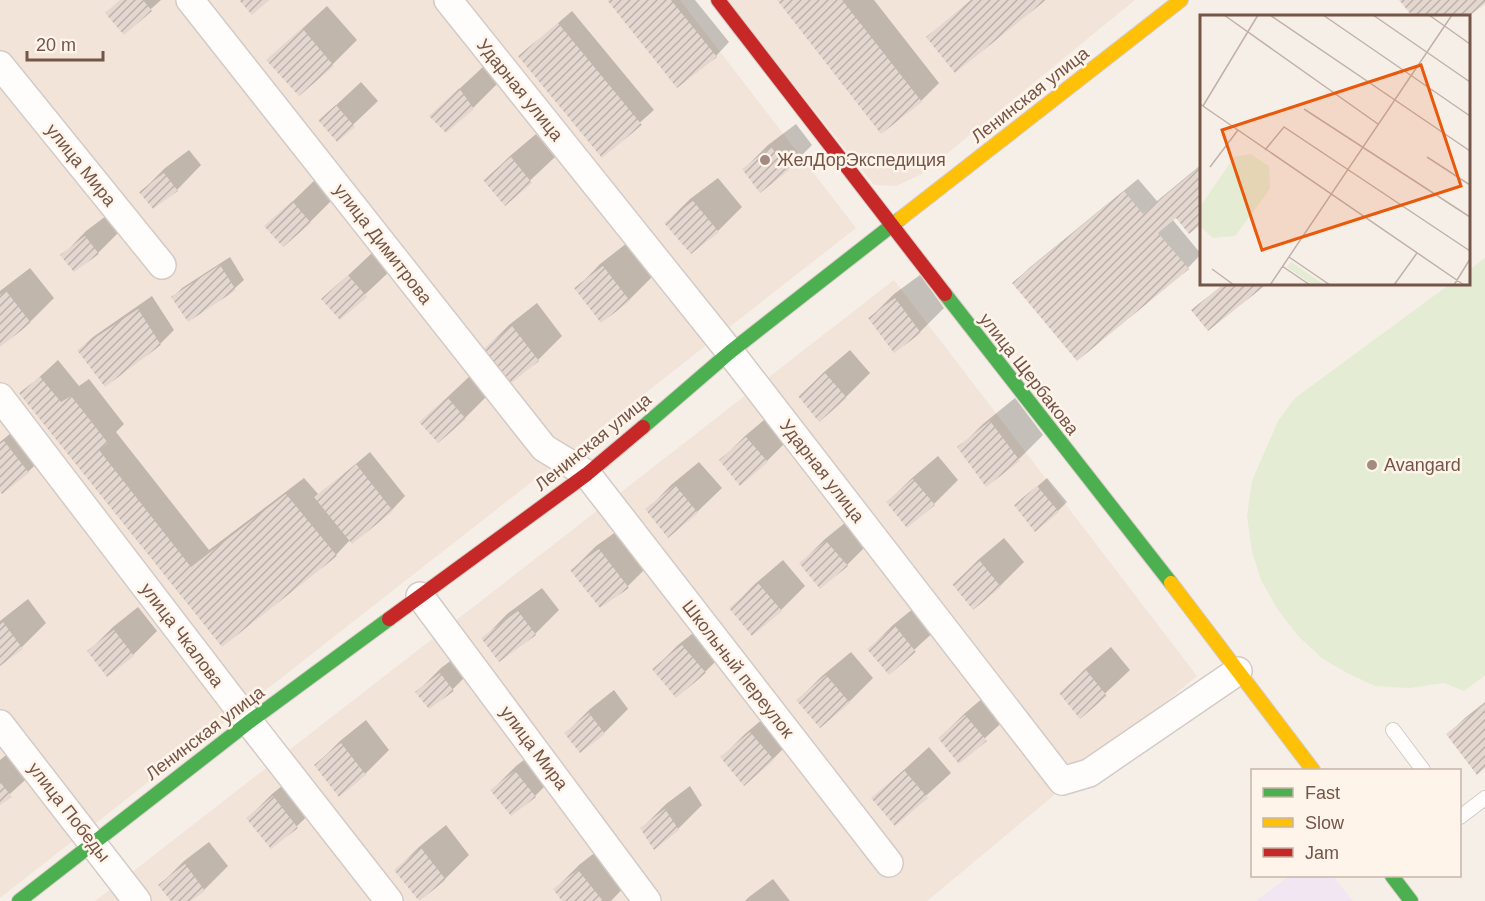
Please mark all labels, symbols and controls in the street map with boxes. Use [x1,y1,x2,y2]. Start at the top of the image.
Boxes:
inset map [1200,15,1470,285]
scale bar [27,24,104,62]
text: 20 m [36,35,76,55]
street label: Ударная улица [473,35,568,146]
street label: Ленинская улица [967,42,1093,147]
street label: улица Мира [42,120,121,211]
place label: ЖелДорЭкспедиция [777,150,946,170]
marker: ЖелДорЭкспедиция [758,153,772,167]
street label: улица Димитрова [330,180,437,309]
street label: улица Щербакова [975,309,1083,440]
street label: Ленинская улица [531,389,656,495]
street label: Ударная улица [776,416,869,527]
place label: Avangard [1384,455,1461,475]
marker: Avangard [1365,458,1379,472]
street label: улица Чкалова [136,579,228,692]
street label: Школьный переулок [678,596,798,742]
street label: Ленинская улица [142,681,269,784]
street label: улица Мира [496,702,573,795]
street label: улица Победы [24,758,114,866]
legend [1251,769,1461,877]
text: Fast [1305,783,1340,803]
text: Slow [1305,813,1345,833]
text: Jam [1305,843,1339,863]

